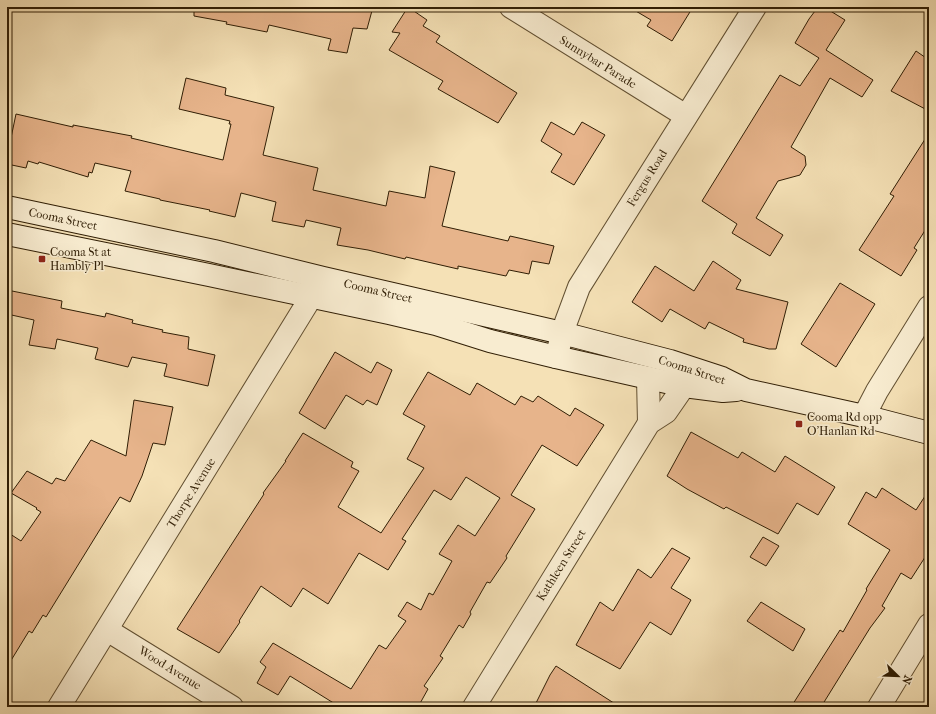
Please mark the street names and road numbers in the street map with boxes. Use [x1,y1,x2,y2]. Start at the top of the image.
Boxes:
street label: Sunnybar Parade [557,33,639,91]
street label: Fergus Road [624,147,670,209]
street label: Cooma Street [27,205,99,233]
street label: Cooma Street [342,276,414,306]
street label: Cooma Street [657,353,728,388]
street label: Thorpe Avenue [164,455,218,531]
street label: Kathleen Street [533,526,589,603]
street label: Wood Avenue [135,643,204,693]

